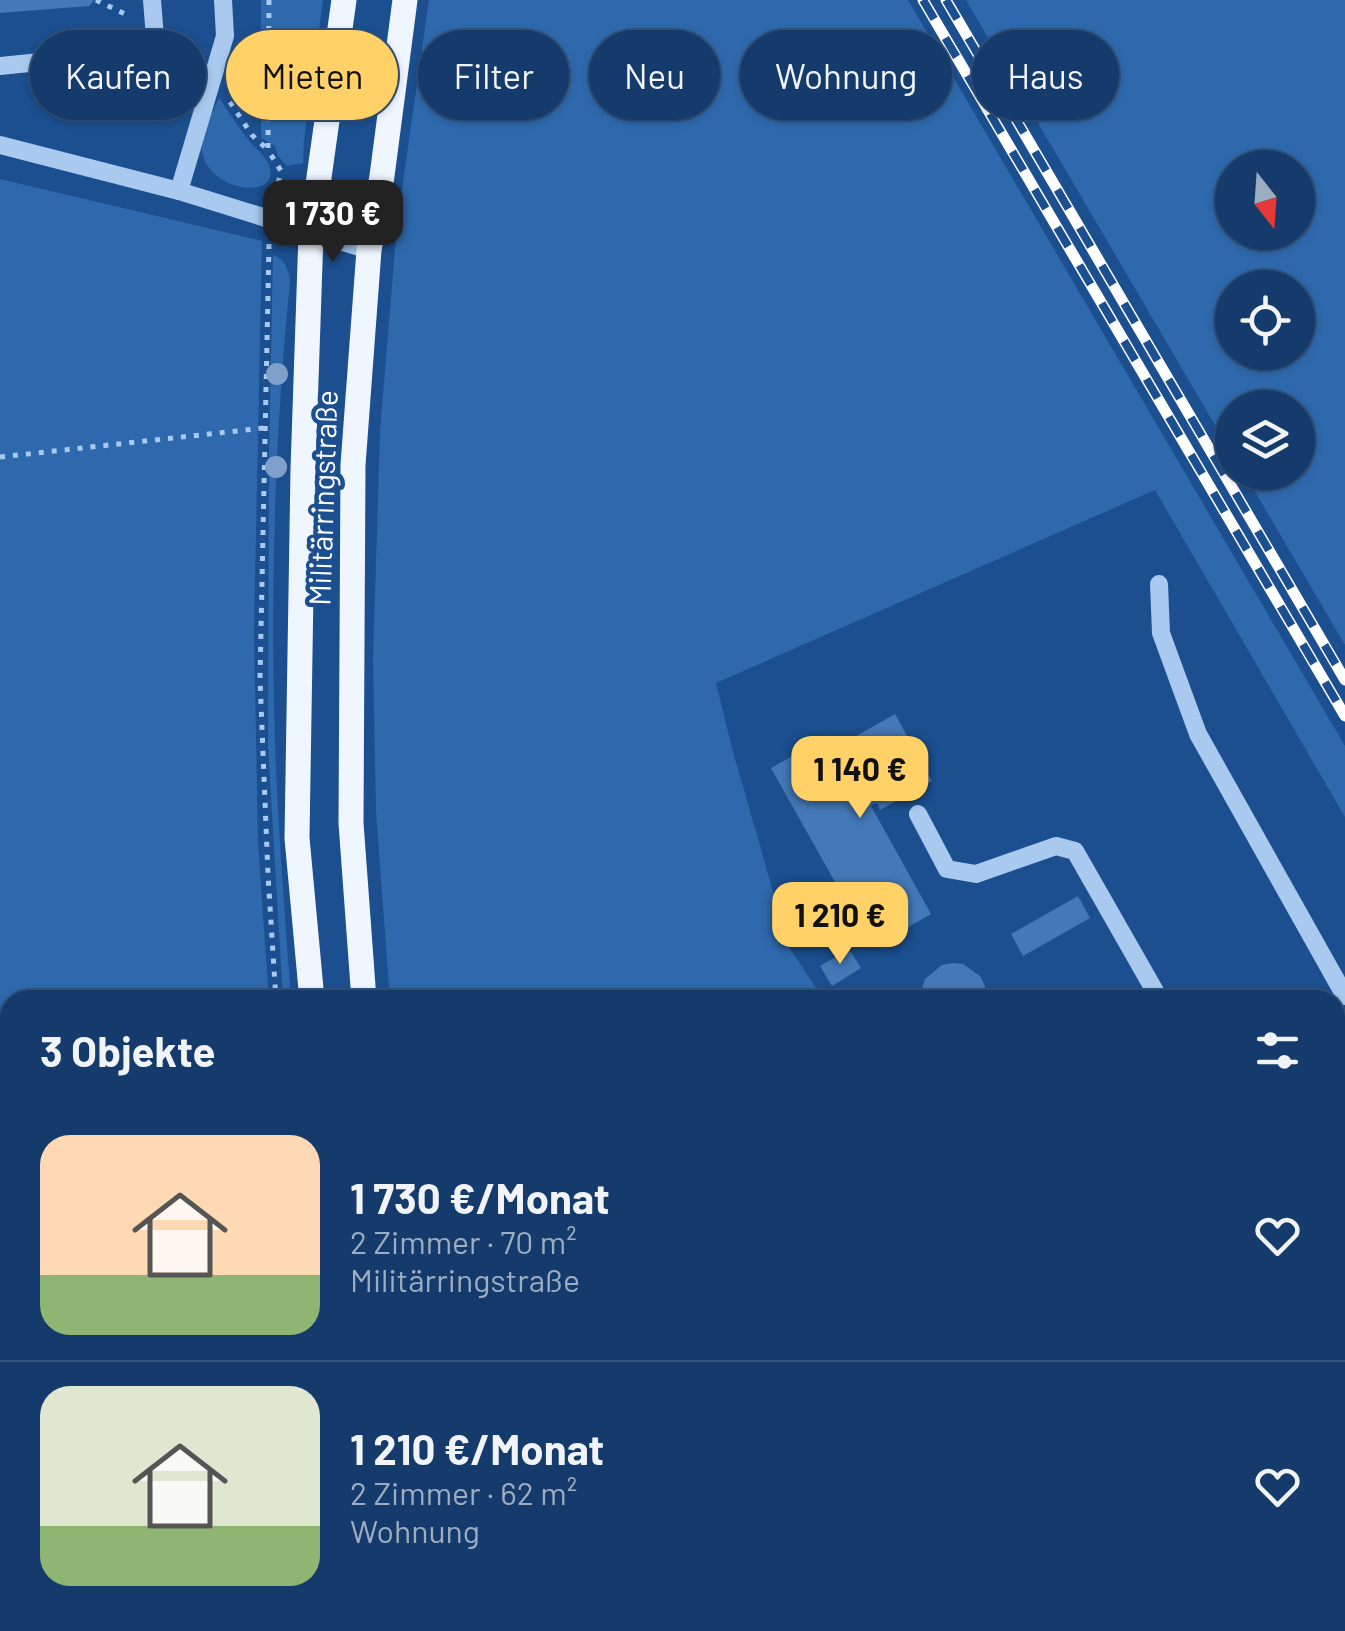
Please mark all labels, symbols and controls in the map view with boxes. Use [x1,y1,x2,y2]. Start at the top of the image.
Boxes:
chip: Kaufen [30,30,206,120]
chip: Mieten [226,30,398,120]
chip: Filter [418,30,569,120]
chip: Neu [589,30,720,120]
chip: Wohnung [740,30,952,120]
chip: Haus [972,30,1119,120]
north arrow [1215,150,1315,250]
map controls [1215,150,1315,490]
pin: 1 730 € [241,180,425,265]
text: 1 730 € [285,193,381,231]
button: locate [1215,270,1315,370]
street label: Militärringstraße [300,390,344,606]
button: layers [1215,390,1315,490]
pin: 1 140 € [768,736,952,821]
text: 1 140 € [813,749,907,787]
pin: 1 210 € [748,882,932,967]
text: 1 210 € [794,895,886,933]
icon: filters [1250,1023,1305,1078]
text: 3 Objekte [40,1025,216,1075]
text: 1 730 €/Monat [350,1172,610,1222]
icon: home [120,1175,240,1295]
icon: heart [1250,1208,1305,1263]
text: 2 Zimmer · 70 m² [350,1222,577,1260]
text: Militärringstraße [350,1260,580,1298]
text: 1 210 €/Monat [350,1423,604,1473]
icon: home [120,1426,240,1546]
icon: heart [1250,1459,1305,1514]
text: 2 Zimmer · 62 m² [350,1473,577,1511]
text: Wohnung [350,1511,480,1549]

